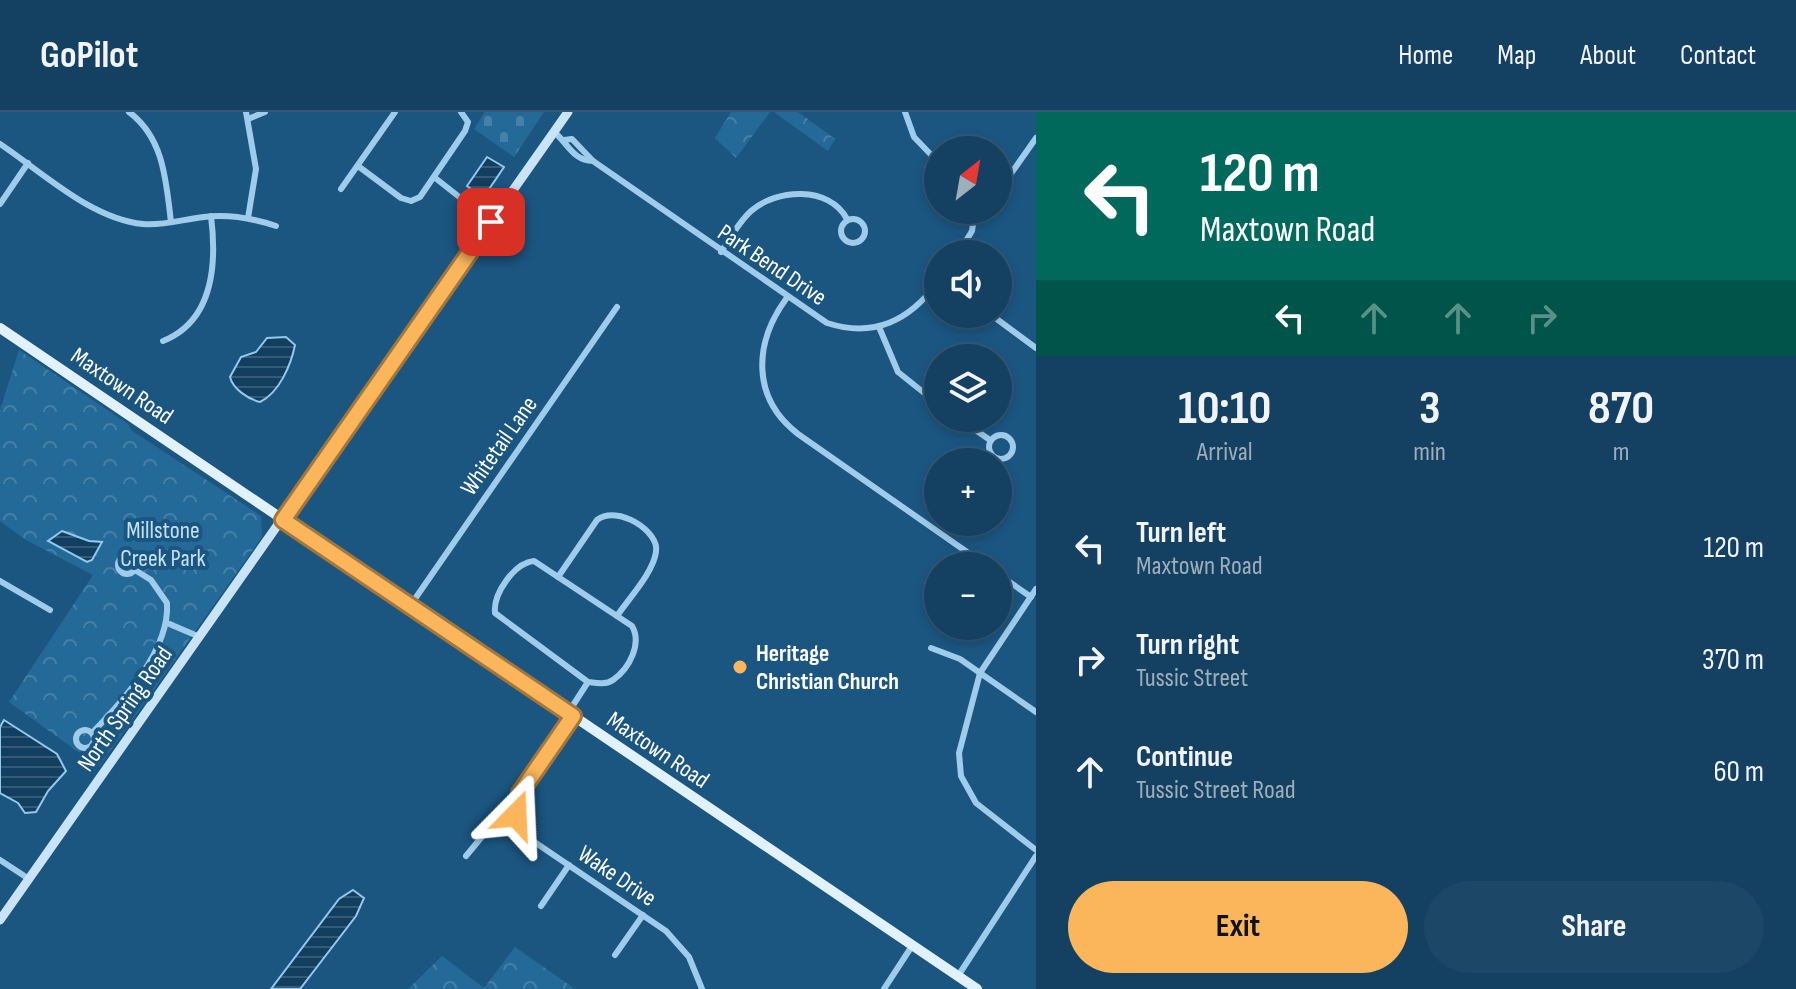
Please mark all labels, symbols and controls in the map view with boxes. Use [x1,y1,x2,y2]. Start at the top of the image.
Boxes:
text: GoPilot [40,33,138,78]
text: Home [1398,39,1453,72]
text: Map [1497,39,1536,72]
text: About [1580,39,1636,72]
text: Contact [1680,39,1756,72]
north arrow [924,136,1012,224]
map controls [924,136,1012,640]
text: 120 m [1200,141,1320,208]
icon: left [1068,144,1172,248]
pin [457,188,525,256]
icon: arrive [469,200,513,244]
text: Maxtown Road [1200,209,1375,252]
street label: Park Bend Drive [712,218,832,312]
button: sound [924,240,1012,328]
icon: left [1268,296,1312,340]
icon: ahead [1352,296,1396,340]
icon: ahead [1436,296,1480,340]
icon: right [1520,296,1564,340]
street label: Maxtown Road [65,341,179,431]
button: layers [924,344,1012,432]
text: 10:10 [1178,380,1271,437]
text: 3 [1419,380,1440,437]
text: 870 [1588,380,1654,437]
street label: Whitetail Lane [454,391,544,501]
text: Arrival [1197,437,1253,468]
text: min [1413,437,1446,468]
text: m [1613,437,1629,468]
button: + [924,448,1012,536]
text: Turn left [1136,515,1226,551]
park label: Millstone Creek Park [120,516,206,573]
icon: left [1068,526,1112,570]
text: 120 m [1703,530,1764,566]
text: Maxtown Road [1136,551,1263,582]
button: − [924,552,1012,640]
text: Turn right [1136,627,1239,663]
icon: right [1068,638,1112,682]
place label: Heritage Christian Church [756,639,899,696]
street label: North Spring Road [71,641,179,777]
text: 370 m [1702,642,1764,678]
marker: Heritage Christian Church [731,658,749,676]
text: Tussic Street [1136,663,1248,694]
street label: Maxtown Road [601,705,715,795]
text: Continue [1136,739,1233,775]
icon: ahead [1068,750,1112,794]
text: 60 m [1713,754,1764,790]
position arrow [474,773,558,857]
text: Tussic Street Road [1136,775,1296,806]
street label: Wake Drive [572,839,662,913]
button: Exit [1068,881,1408,973]
button: Share [1424,881,1764,973]

